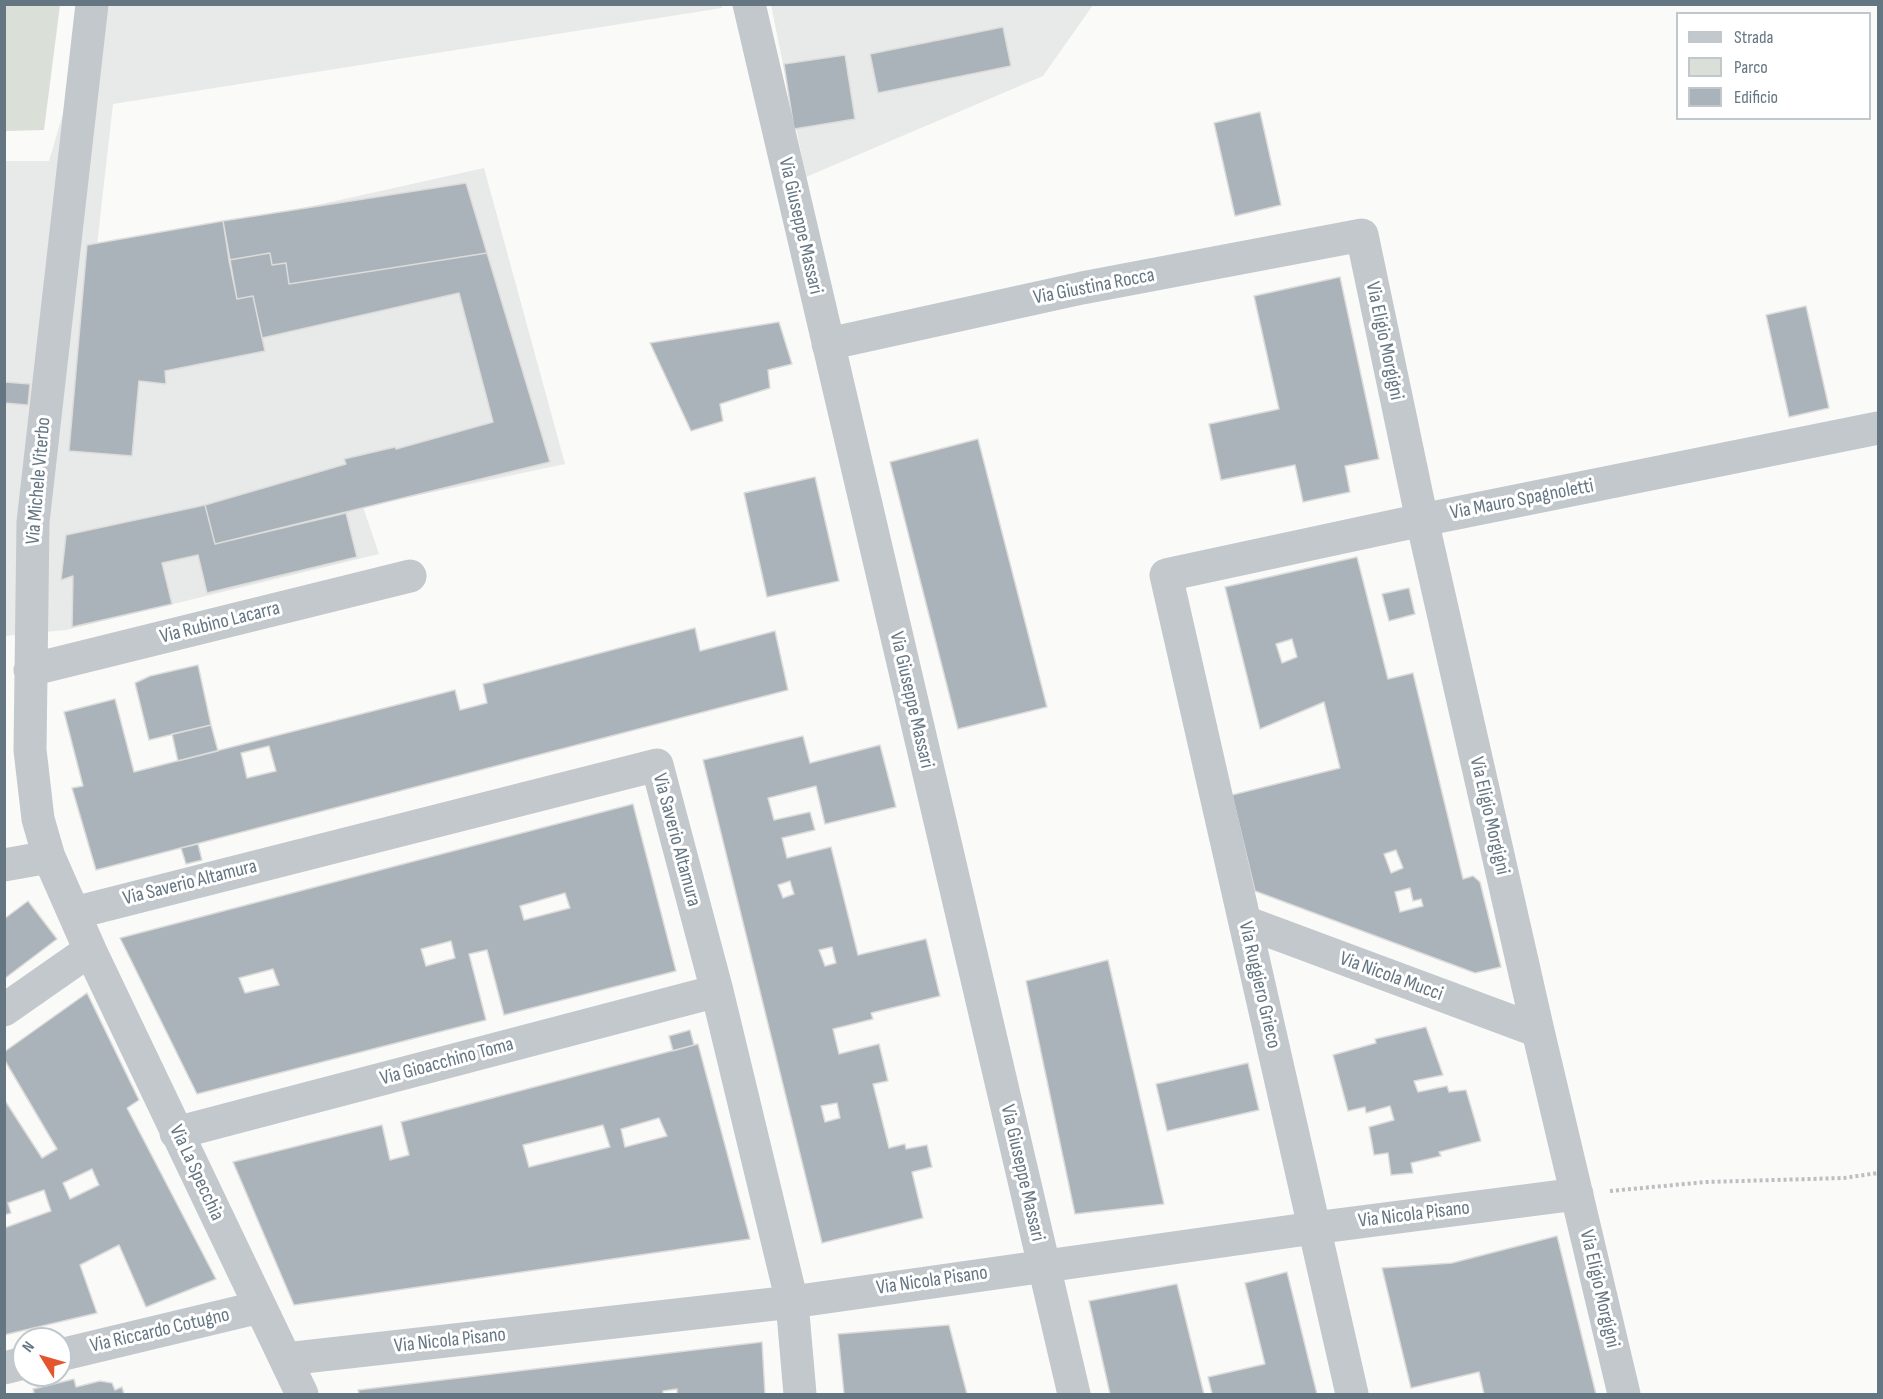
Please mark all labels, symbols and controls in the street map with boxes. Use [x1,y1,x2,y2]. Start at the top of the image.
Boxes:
legend [1676,12,1871,120]
text: Strada [1734,27,1773,48]
text: Parco [1734,57,1768,78]
text: Edificio [1734,87,1778,108]
street label: Via Giuseppe Massari [773,155,827,297]
street label: Via Giustina Rocca [1031,264,1157,310]
street label: Via Eligio Morgigni [1360,280,1408,402]
street label: Via Michele Viterbo [21,416,57,546]
street label: Via Mauro Spagnoletti [1448,474,1596,526]
street label: Via Rubino Lacarra [158,597,282,649]
street label: Via Giuseppe Massari [884,629,938,771]
street label: Via Eligio Morgigni [1464,755,1514,877]
street label: Via Saverio Altamura [647,771,705,909]
street label: Via Saverio Altamura [121,855,259,911]
street label: Via Ruggiero Grieco [1233,919,1285,1051]
street label: Via Nicola Mucci [1336,947,1446,1007]
street label: Via Gioacchino Toma [378,1033,516,1091]
street label: Via Giuseppe Massari [995,1102,1049,1244]
street label: Via La Specchia [163,1121,229,1225]
street label: Via Nicola Pisano [1357,1196,1471,1234]
street label: Via Eligio Morgigni [1574,1228,1624,1350]
street label: Via Nicola Pisano [875,1261,989,1301]
street label: Via Riccardo Cotugno [88,1303,232,1359]
street label: Via Nicola Pisano [393,1323,507,1359]
north arrow [12,1327,72,1387]
text: N [19,1338,39,1356]

